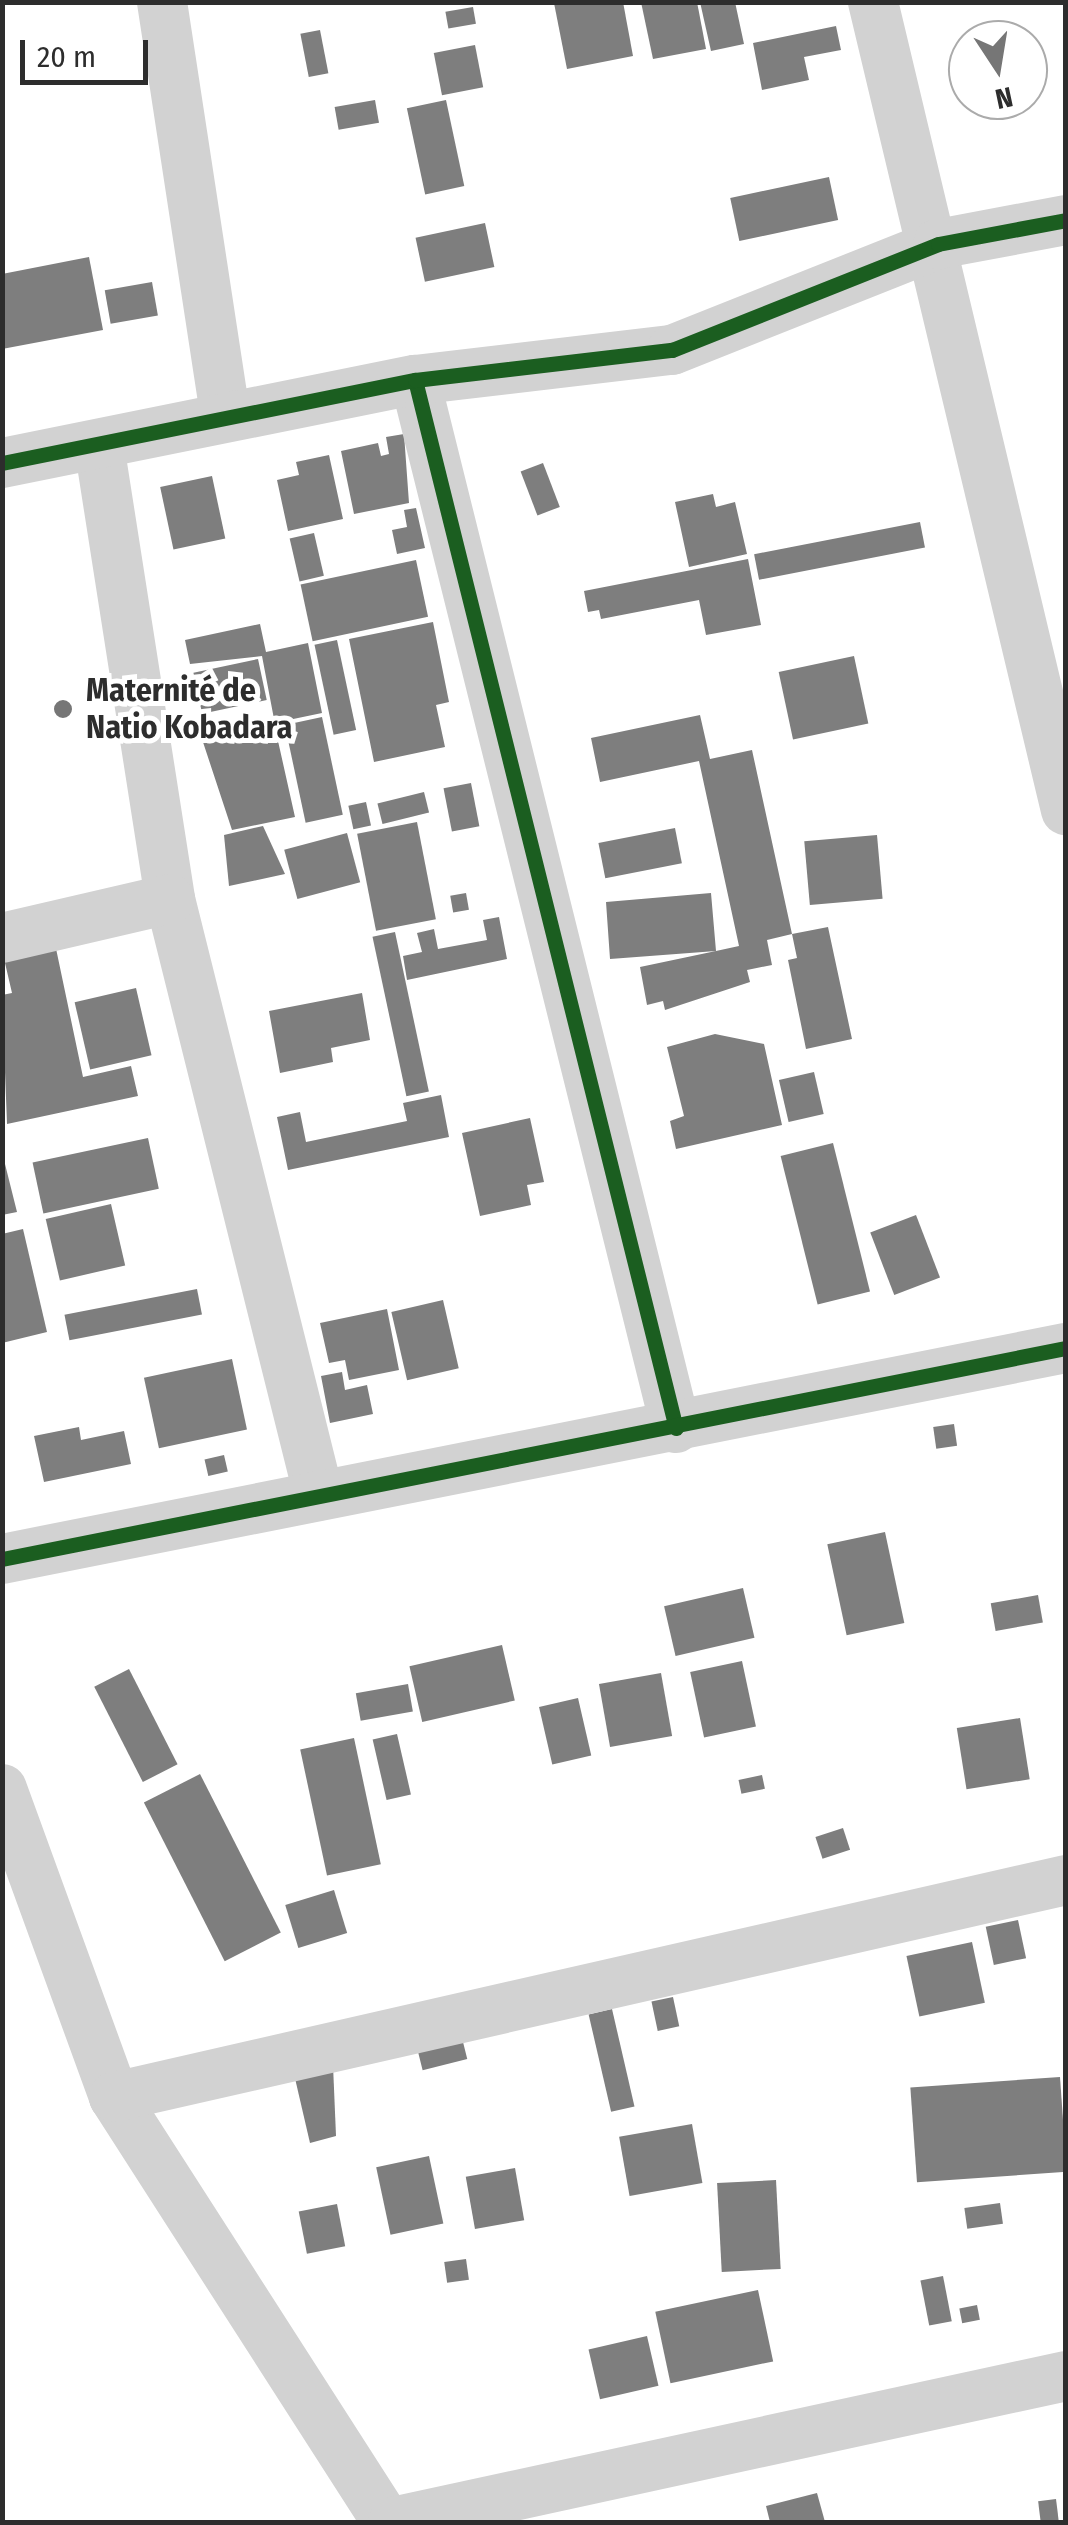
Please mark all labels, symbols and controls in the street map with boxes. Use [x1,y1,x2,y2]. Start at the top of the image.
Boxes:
scale bar [25,20,152,82]
north arrow [948,20,1048,120]
text: 20 m [37,39,96,75]
text: N [992,80,1016,116]
place label: Maternité de Natio Kobadara [86,672,293,747]
marker: Maternité de Natio Kobadara [50,696,76,722]

